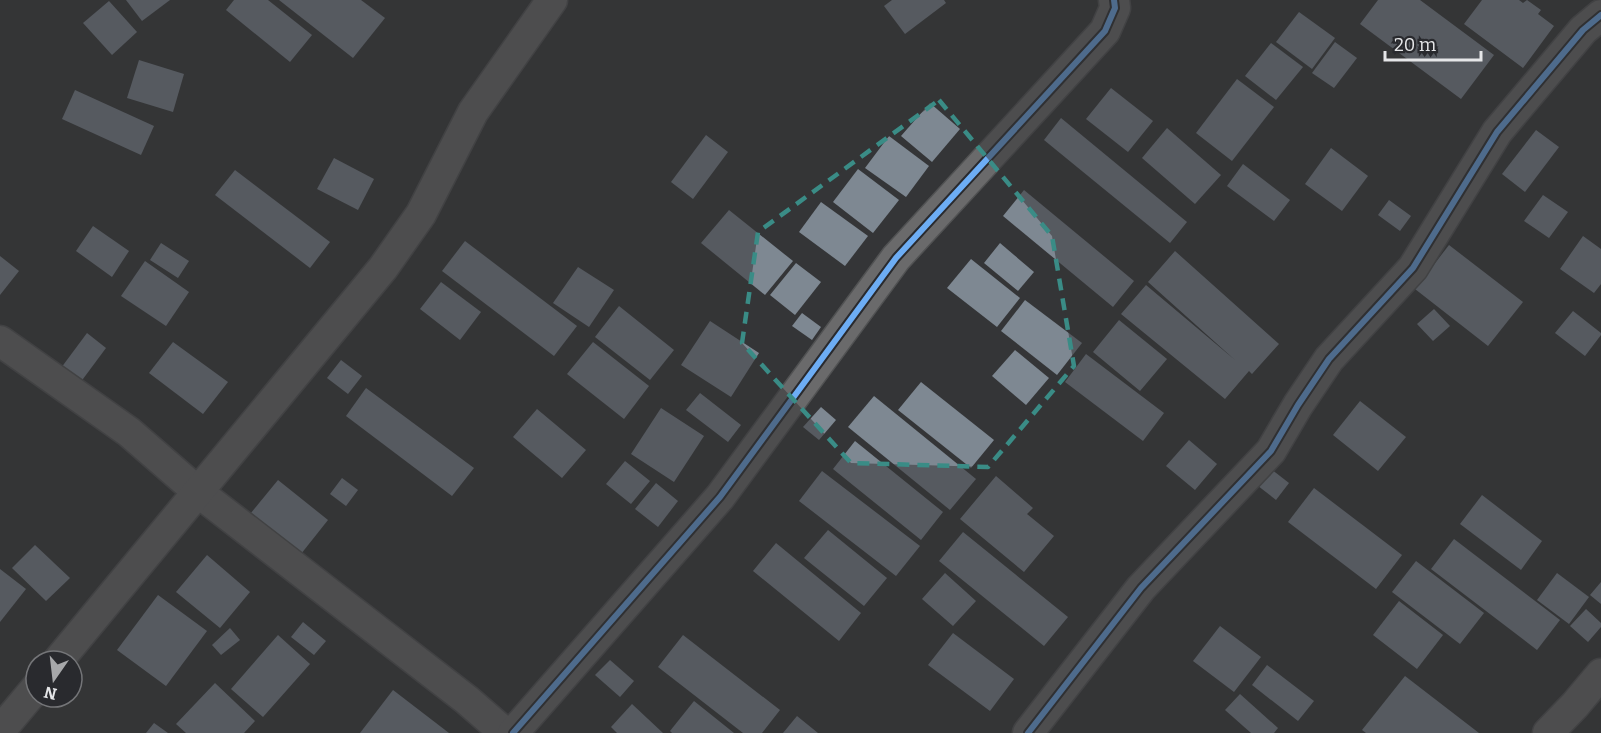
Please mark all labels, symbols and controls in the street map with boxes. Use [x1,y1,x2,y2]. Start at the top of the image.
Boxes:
scale bar [1385,24,1481,62]
text: 20 m [1394,34,1436,56]
north arrow [24,649,84,709]
text: N [42,682,59,704]

